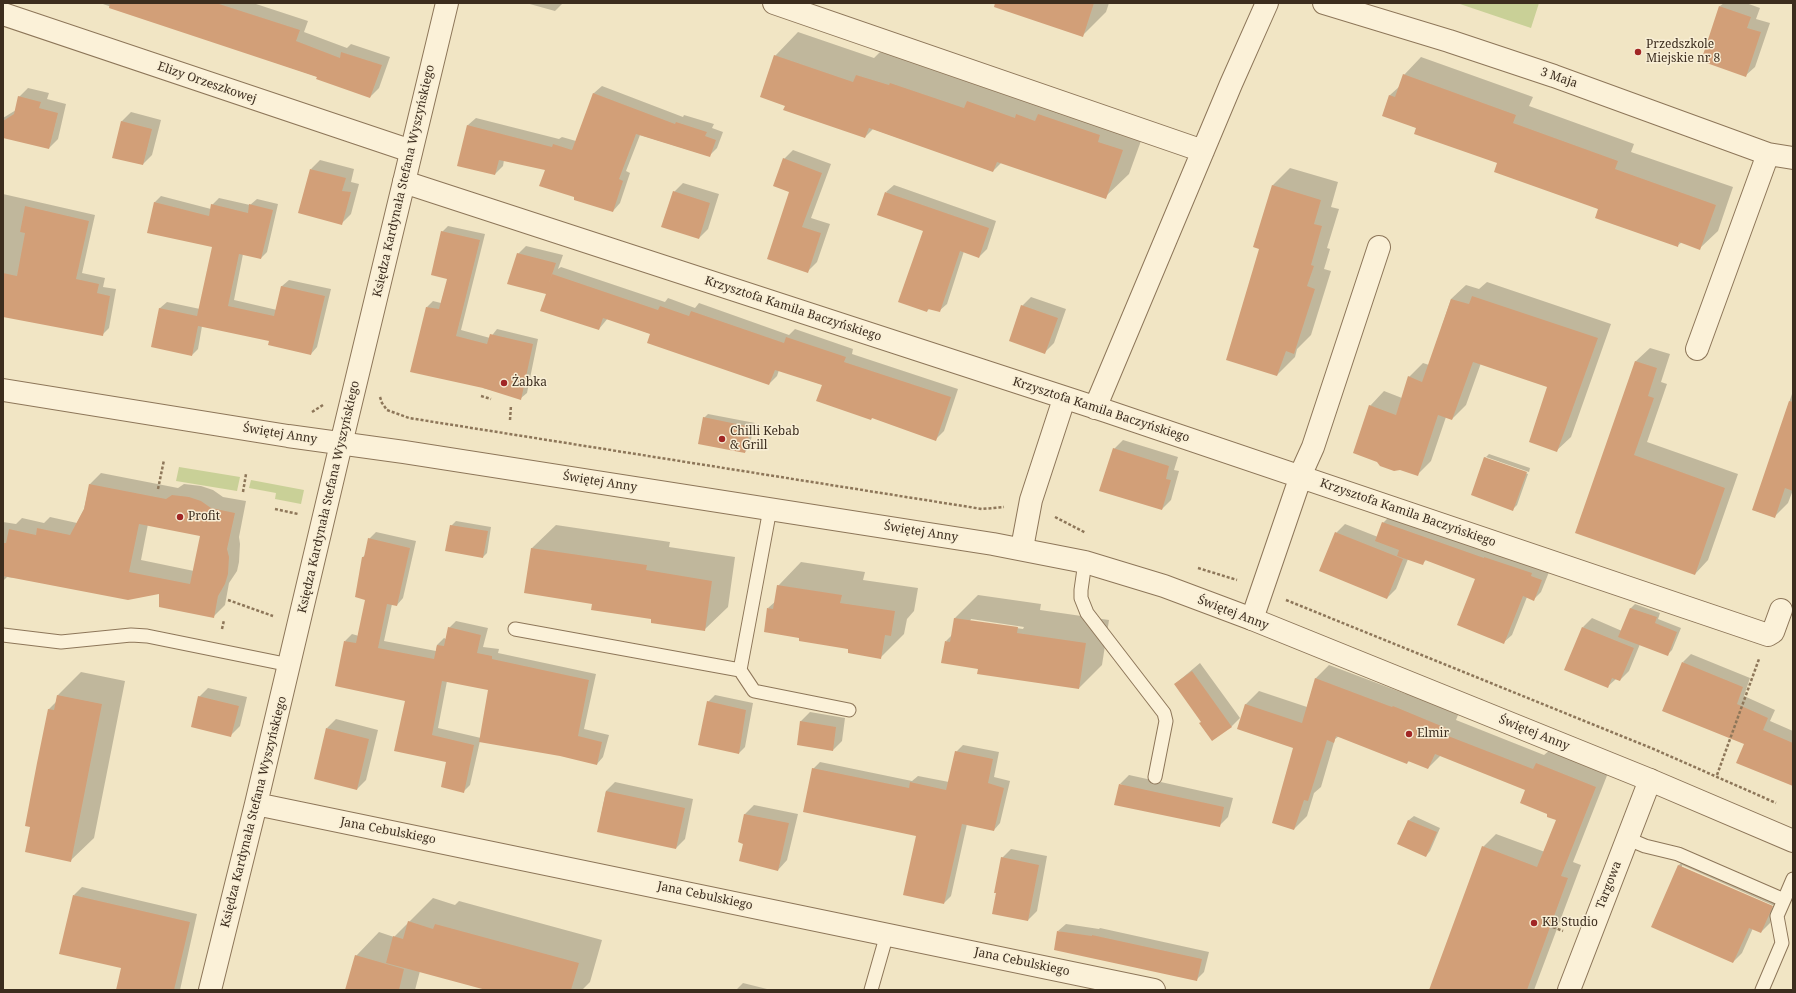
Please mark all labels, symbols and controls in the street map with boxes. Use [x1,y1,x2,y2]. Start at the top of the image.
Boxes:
place label: Przedszkole Miejskie nr 8 [1646,38,1720,66]
marker: Przedszkole Miejskie nr 8 [1633,47,1643,57]
street label: Elizy Orzeszkowej [156,59,258,107]
street label: Księdza Kardynała Stefana Wyszyńskiego [370,63,438,299]
street label: 3 Maja [1539,65,1579,91]
street label: Krzysztofa Kamila Baczyńskiego [703,274,883,344]
street label: Krzysztofa Kamila Baczyńskiego [1011,375,1191,445]
place label: Żabka [512,376,547,390]
marker: Żabka [499,378,509,388]
street label: Księdza Kardynała Stefana Wyszyńskiego [295,379,363,615]
street label: Świętej Anny [242,421,318,447]
place label: Chilli Kebab & Grill [730,425,799,453]
marker: Chilli Kebab & Grill [717,434,727,444]
street label: Świętej Anny [562,469,638,495]
street label: Krzysztofa Kamila Baczyńskiego [1318,476,1498,550]
place label: Profit [188,510,220,524]
marker: Profit [175,512,185,522]
street label: Świętej Anny [883,519,959,545]
street label: Świętej Anny [1195,593,1271,633]
street label: Księdza Kardynała Stefana Wyszyńskiego [218,695,290,929]
street label: Świętej Anny [1497,712,1571,754]
place label: Elmir [1417,727,1449,741]
marker: Elmir [1404,729,1414,739]
street label: Jana Cebulskiego [339,815,437,847]
street label: Targowa [1593,859,1625,911]
street label: Jana Cebulskiego [656,879,754,913]
place label: KB Studio [1542,916,1598,930]
marker: KB Studio [1529,918,1539,928]
street label: Jana Cebulskiego [973,945,1071,979]

